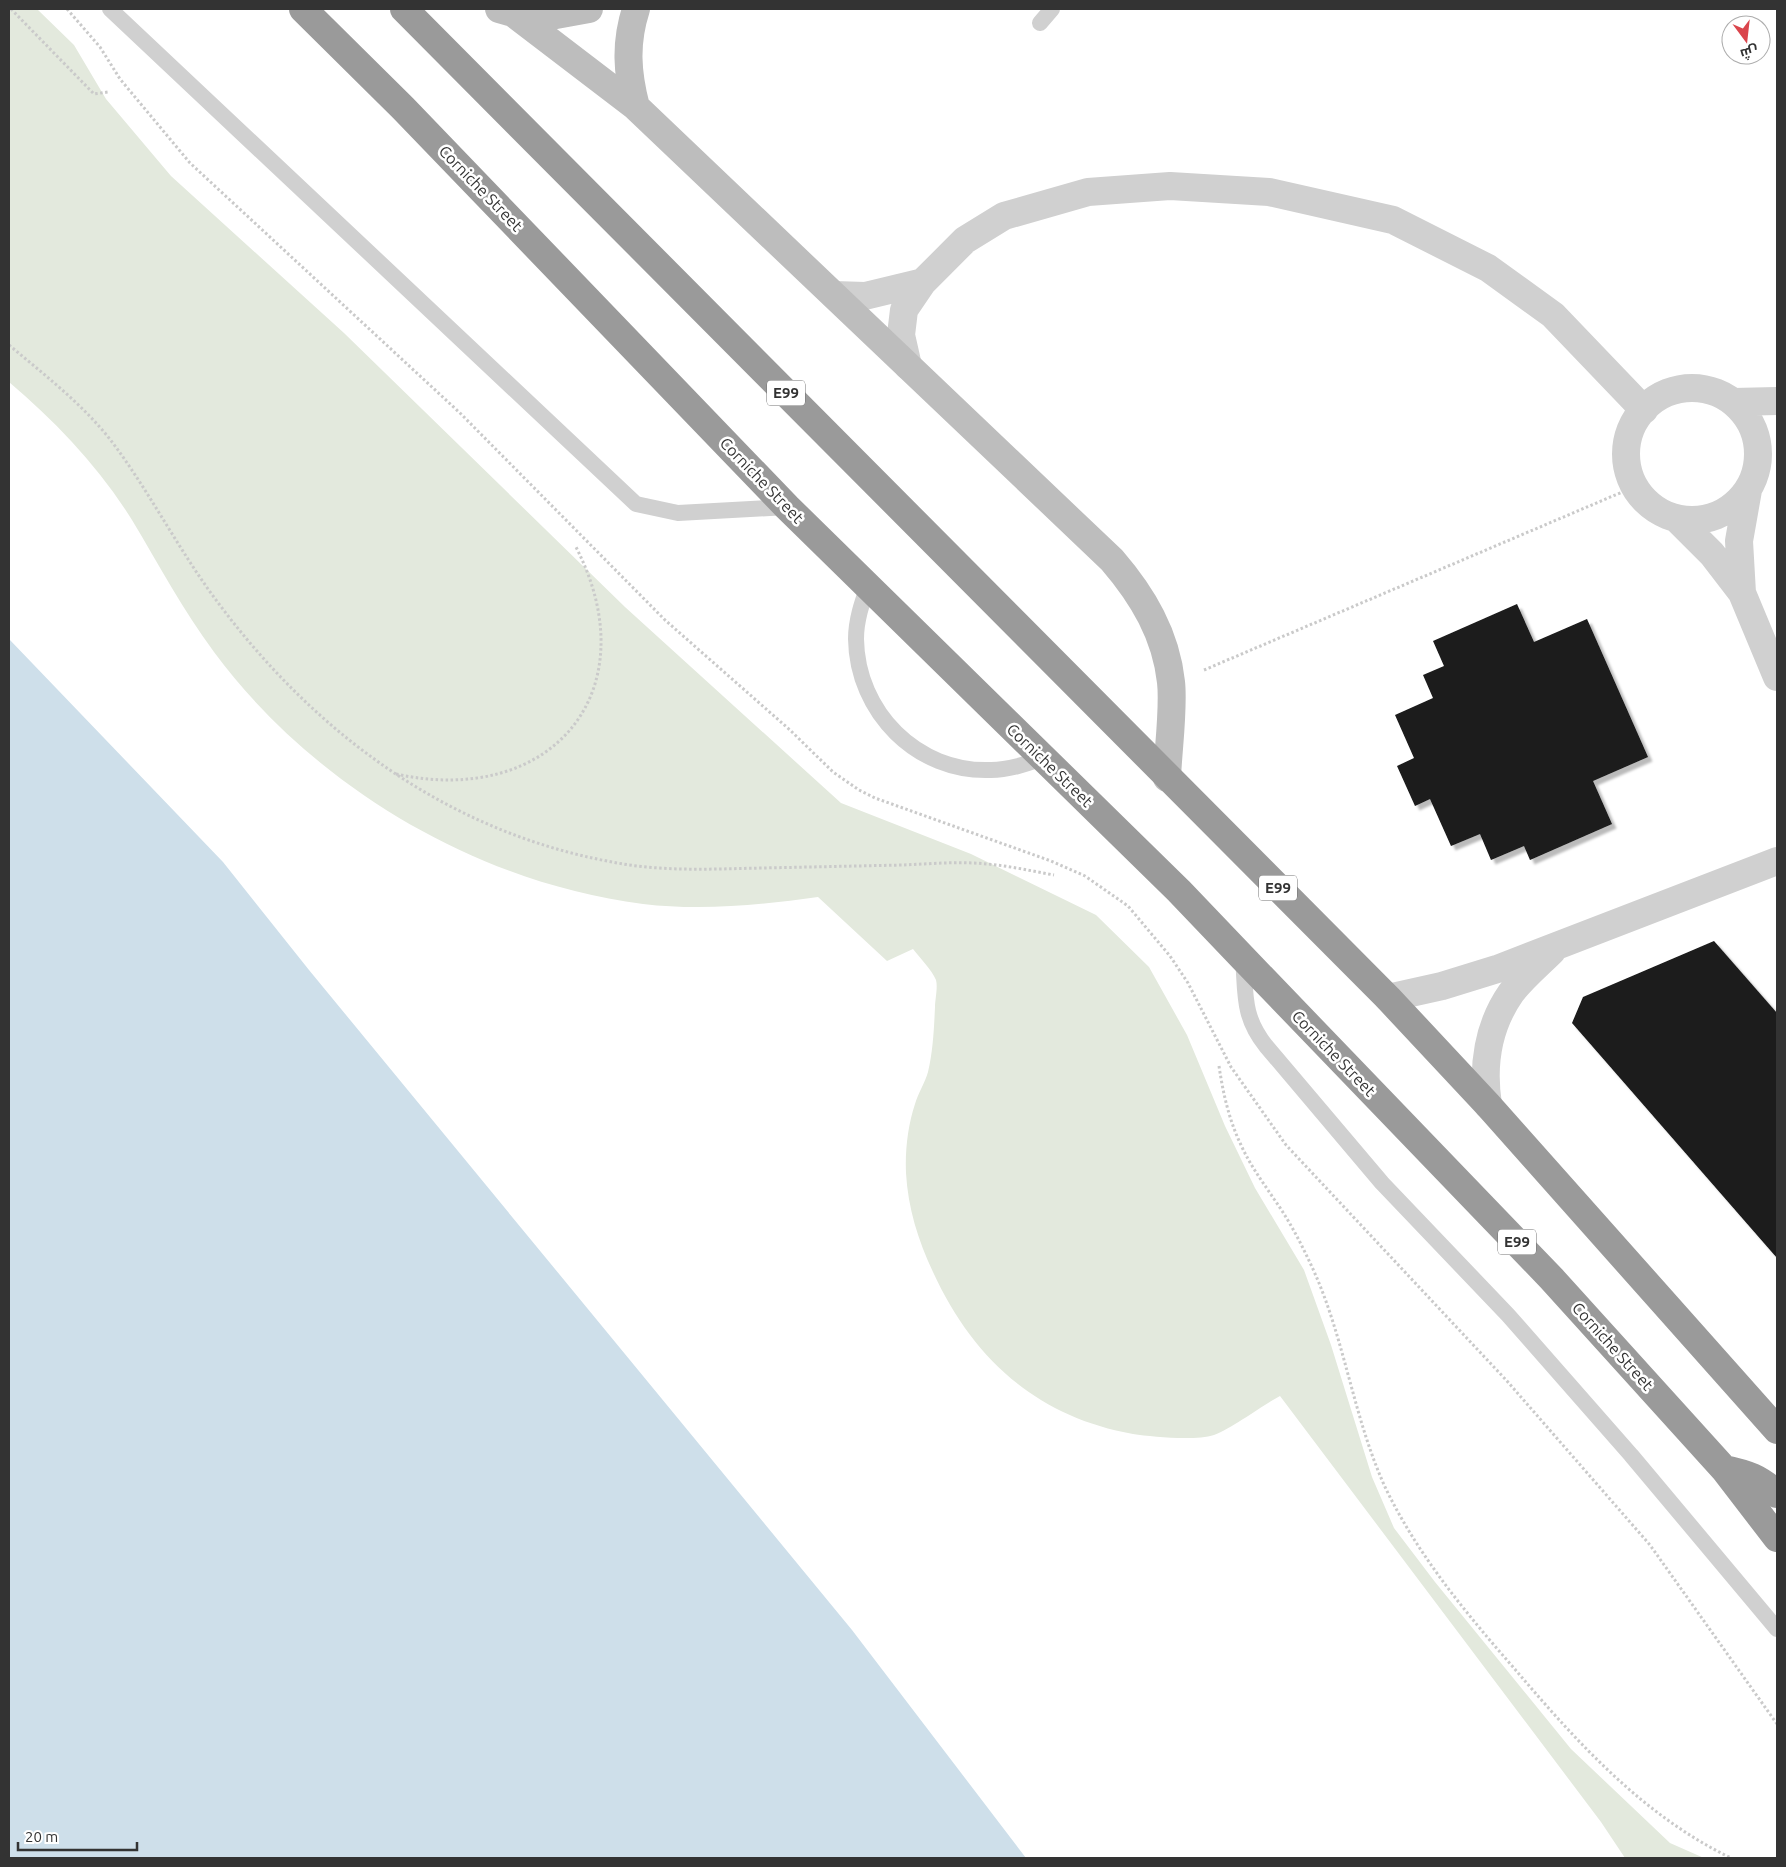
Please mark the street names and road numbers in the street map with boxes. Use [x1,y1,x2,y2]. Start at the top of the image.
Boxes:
street label: Corniche Street [436,141,527,235]
road number: E99 [767,380,805,406]
street label: Corniche Street [717,433,808,527]
street label: Corniche Street [1003,720,1097,811]
road number: E99 [1259,876,1297,900]
street label: Corniche Street [1289,1006,1380,1100]
road number: E99 [1498,1230,1536,1254]
street label: Corniche Street [1569,1298,1658,1394]

